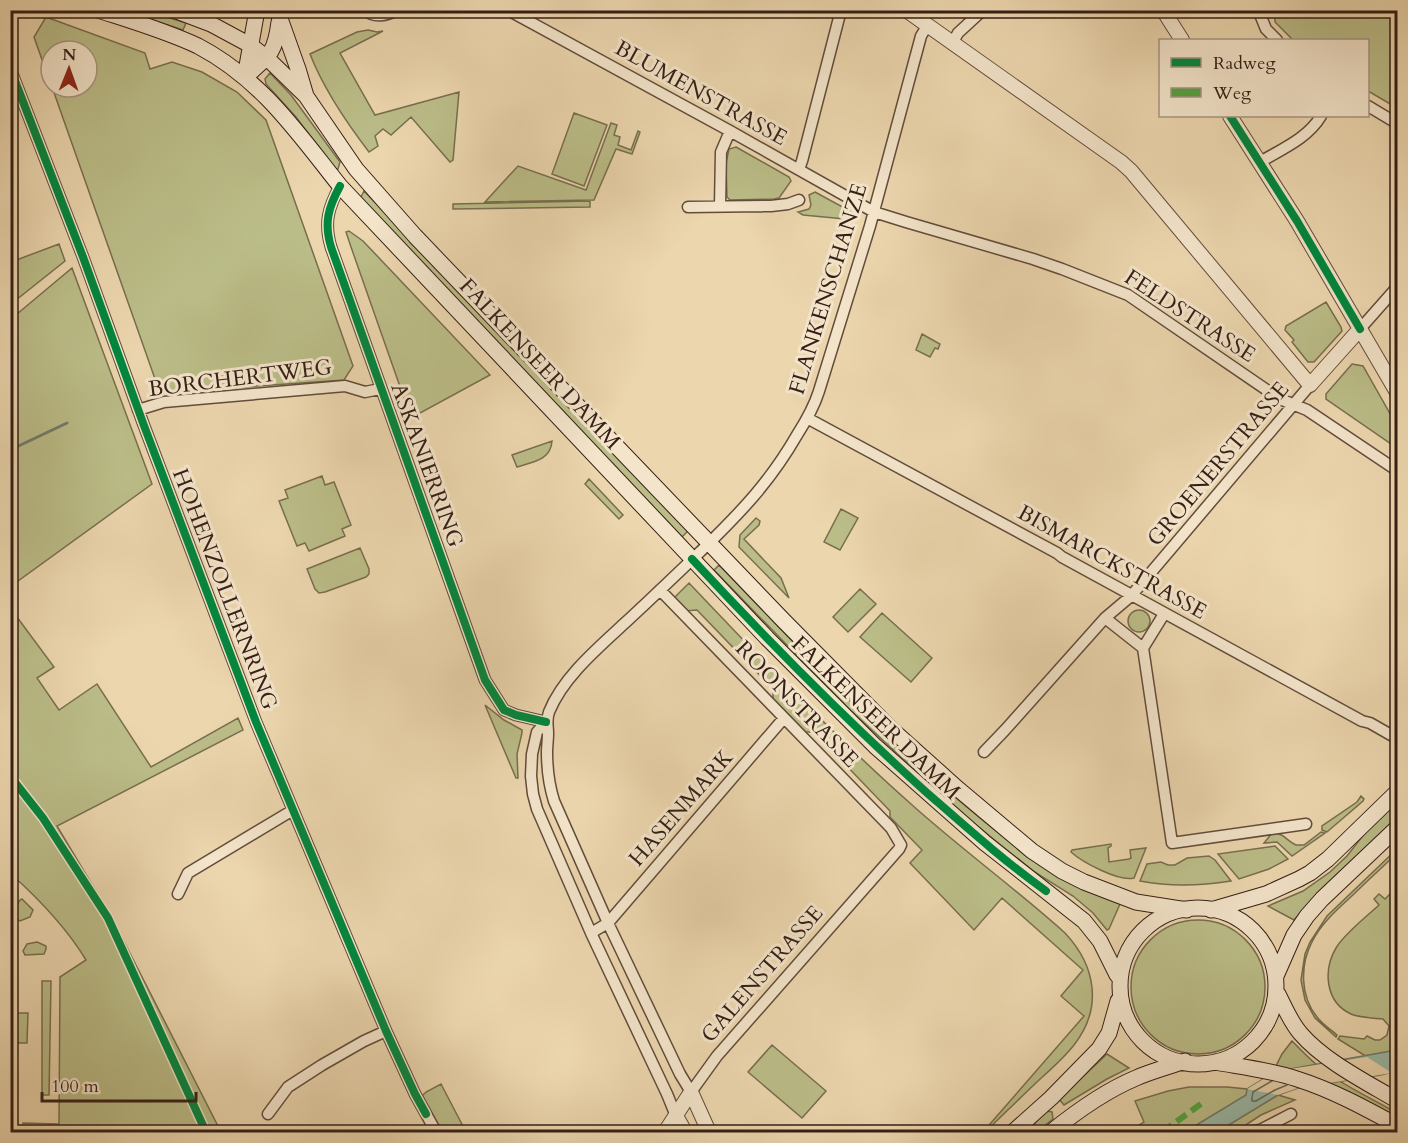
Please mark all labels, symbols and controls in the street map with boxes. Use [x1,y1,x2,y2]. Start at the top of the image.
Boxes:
street label: BLUMENSTRASSE [609,33,793,153]
north arrow [39,39,99,99]
legend [1159,39,1369,117]
text: N [62,44,76,66]
text: Radweg [1213,51,1276,76]
text: Weg [1212,81,1252,106]
street label: FLANKENSCHANZE [782,180,874,398]
street label: FELDSTRASSE [1119,262,1261,370]
street label: FALKENSEER DAMM [452,272,628,457]
street label: BORCHERTWEG [147,352,333,404]
street label: GROENERSTRASSE [1140,375,1296,553]
street label: ASKANIERRING [383,379,471,551]
street label: HOHENZOLLERNRING [165,464,285,714]
street label: BISMARCKSTRASSE [1012,497,1212,627]
street label: FALKENSEER DAMM [785,629,967,807]
street label: ROONSTRASSE [729,634,865,774]
street label: HASENMARK [622,743,740,873]
street label: GALENSTRASSE [694,899,830,1049]
scale bar [42,1065,196,1103]
text: 100 m [51,1074,99,1099]

